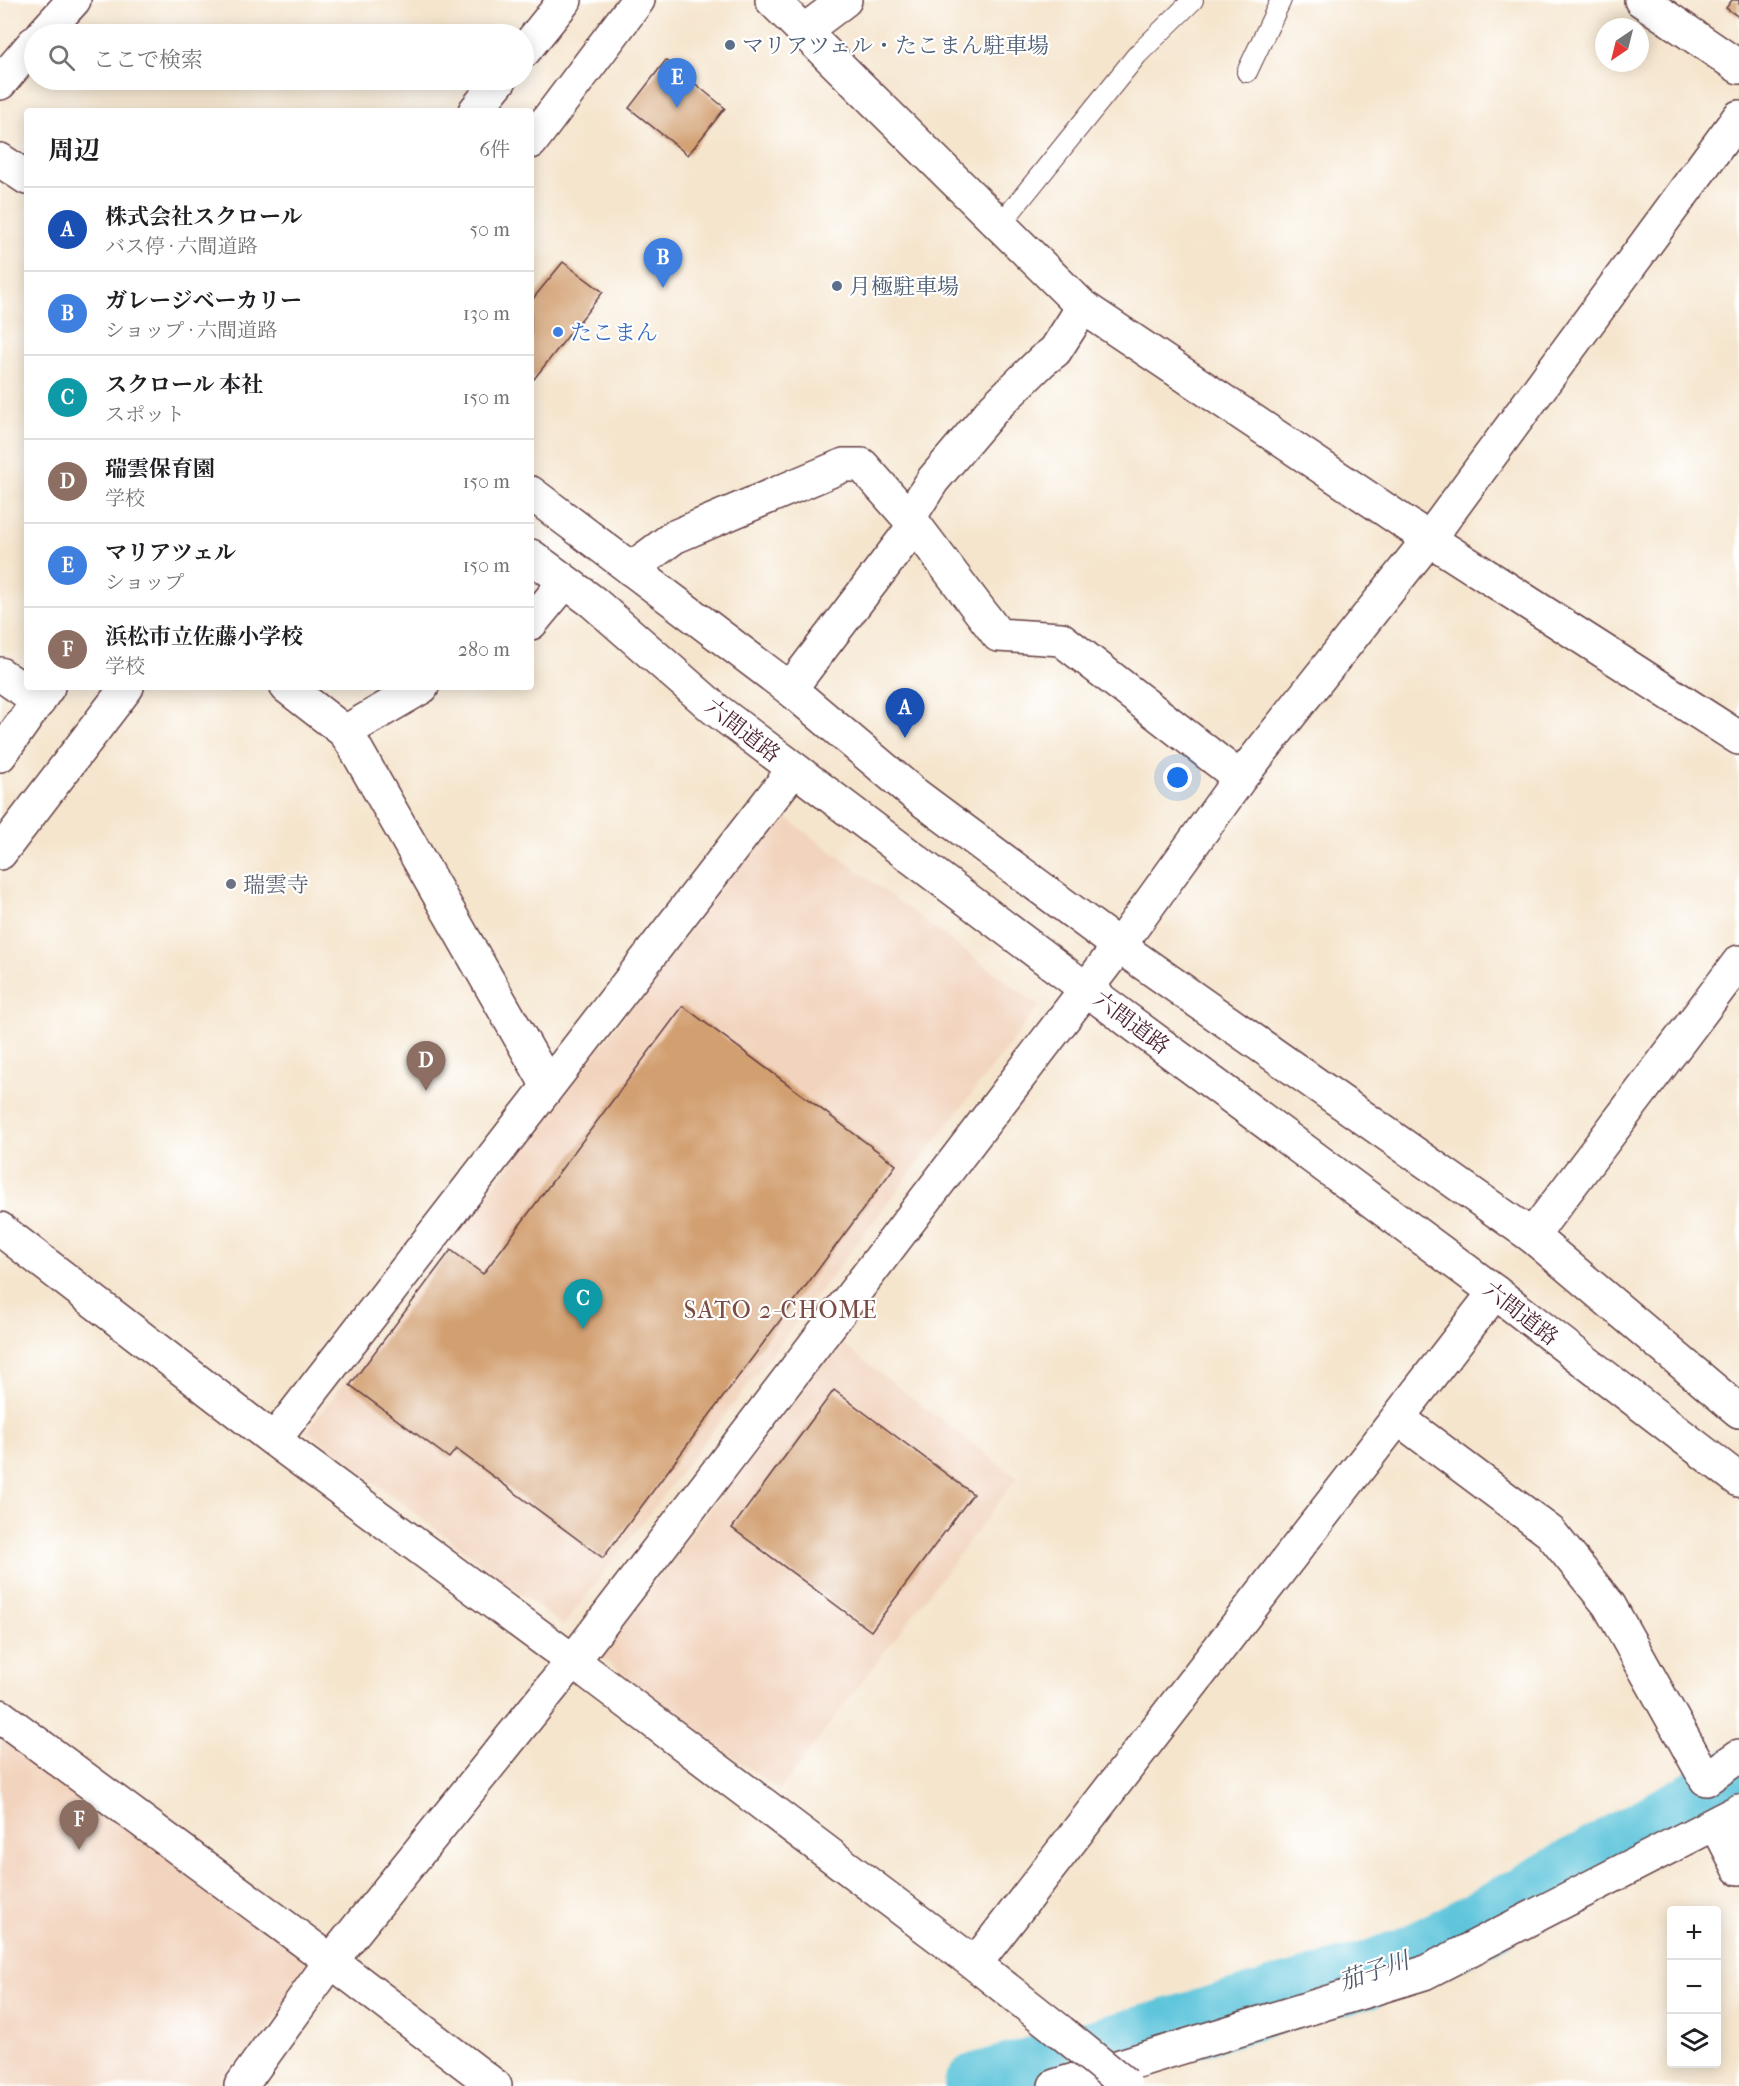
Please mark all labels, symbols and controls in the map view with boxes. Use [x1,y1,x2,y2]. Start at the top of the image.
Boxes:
north arrow [1595,18,1649,72]
search box [24,24,534,90]
place label: マリアツェル・たこまん駐車場 [742,33,1049,59]
marker: マリアツェル・たこまん駐車場 [723,38,737,52]
icon: search [45,41,78,74]
text: ここで検索 [93,47,203,73]
pin: E [658,58,696,108]
text: 周辺 [48,135,100,166]
text: 6件 [479,138,510,161]
text: 株式会社スクロール [105,204,303,230]
text: A [61,218,74,241]
text: 50 m [469,218,510,241]
text: バス停 · 六間道路 [105,235,258,258]
pin: B [644,238,682,288]
place label: 月極駐車場 [849,274,959,300]
marker: 月極駐車場 [830,279,844,293]
text: ガレージベーカリー [105,288,302,314]
text: B [61,302,74,325]
text: 130 m [463,302,510,325]
text: ショップ · 六間道路 [105,319,277,342]
place label: たこまん [570,320,658,346]
marker: たこまん [551,325,565,339]
text: スクロール 本社 [105,372,263,398]
text: C [61,386,74,409]
text: 150 m [462,386,510,409]
text: スポット [105,403,185,426]
text: 瑞雲保育園 [105,456,215,482]
text: D [60,470,75,493]
text: 150 m [462,470,510,493]
text: 学校 [105,487,145,510]
text: マリアツェル [105,540,236,566]
text: E [61,554,74,577]
text: 150 m [462,554,510,577]
text: ショップ [105,571,185,594]
text: 浜松市立佐藤小学校 [105,624,303,650]
text: F [62,638,73,661]
text: 280 m [458,638,510,661]
text: 学校 [105,655,145,678]
pin: A [886,688,924,738]
street label: 六間道路 [700,693,785,768]
your location [1163,763,1192,792]
place label: 瑞雲寺 [243,872,309,898]
marker: 瑞雲寺 [224,877,238,891]
street label: 六間道路 [1088,986,1174,1060]
pin: D [406,1042,446,1091]
street label: 六間道路 [1478,1276,1563,1351]
pin: C [564,1280,602,1329]
district label: SATO 2-CHOME [684,1296,878,1324]
pin: F [60,1800,98,1850]
map controls [1667,1906,1721,2068]
button: + [1667,1906,1721,1960]
water label: 茄子川 [1335,1945,1415,1996]
button: − [1667,1960,1721,2014]
button: layers [1667,2014,1721,2068]

